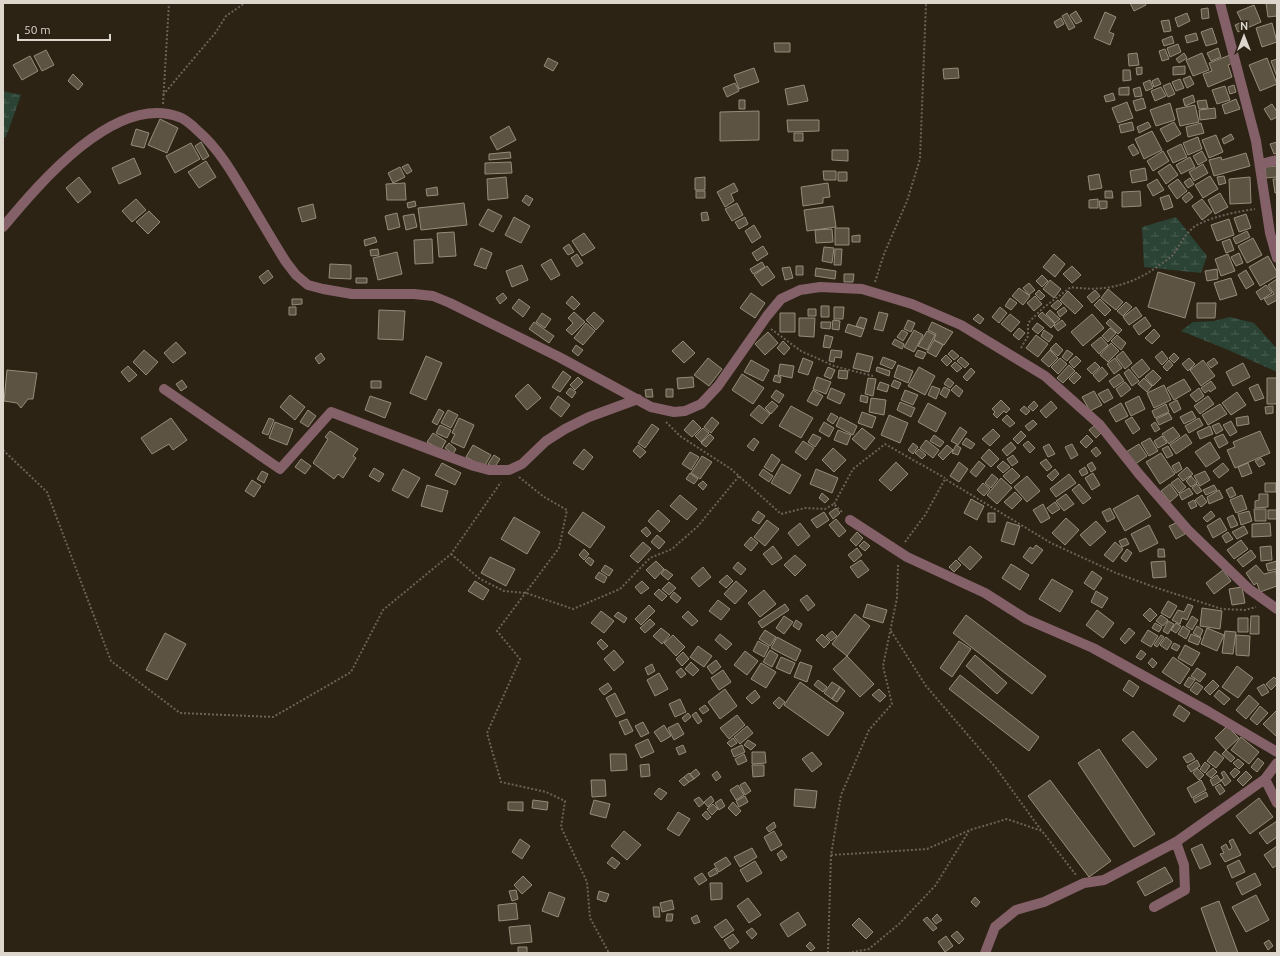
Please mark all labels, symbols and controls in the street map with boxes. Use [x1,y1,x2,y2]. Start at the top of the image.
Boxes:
scale bar [18,16,110,42]
north arrow [1224,16,1264,56]
text: N [1240,20,1248,32]
text: 50 m [24,23,51,36]

